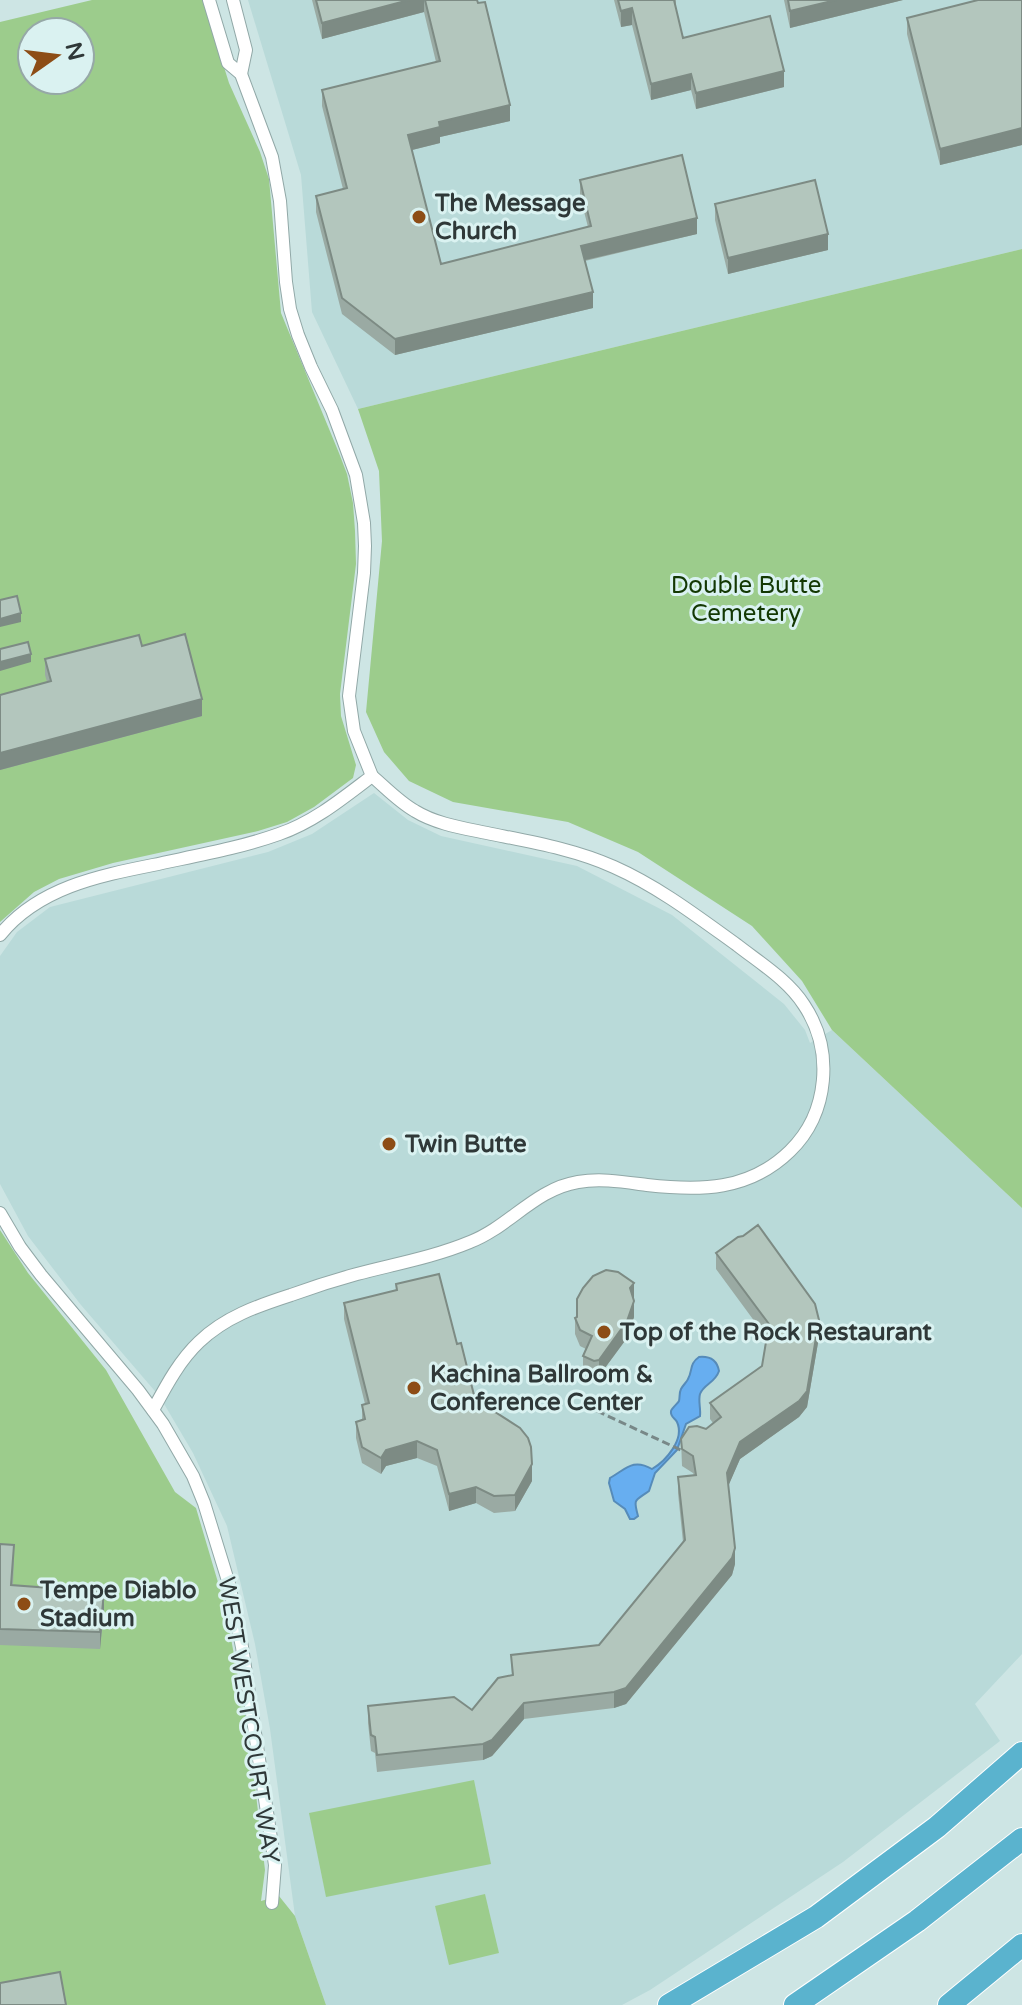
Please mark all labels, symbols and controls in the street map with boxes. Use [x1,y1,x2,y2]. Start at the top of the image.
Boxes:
north arrow [16,16,96,96]
text: N [60,40,89,63]
place label: The Message Church [434,189,586,246]
marker: The Message Church [410,208,428,226]
park label: Double Butte Cemetery [671,571,821,628]
place label: Twin Butte [404,1130,527,1159]
marker: Twin Butte [380,1135,398,1153]
place label: Top of the Rock Restaurant [619,1318,933,1347]
marker: Top of the Rock Restaurant [595,1323,613,1341]
place label: Kachina Ballroom & Conference Center [430,1360,653,1417]
marker: Kachina Ballroom & Conference Center [405,1379,423,1397]
street label: WEST WESTCOURT WAY [212,1575,285,1865]
place label: Tempe Diablo Stadium [39,1576,197,1633]
marker: Tempe Diablo Stadium [15,1595,33,1613]

